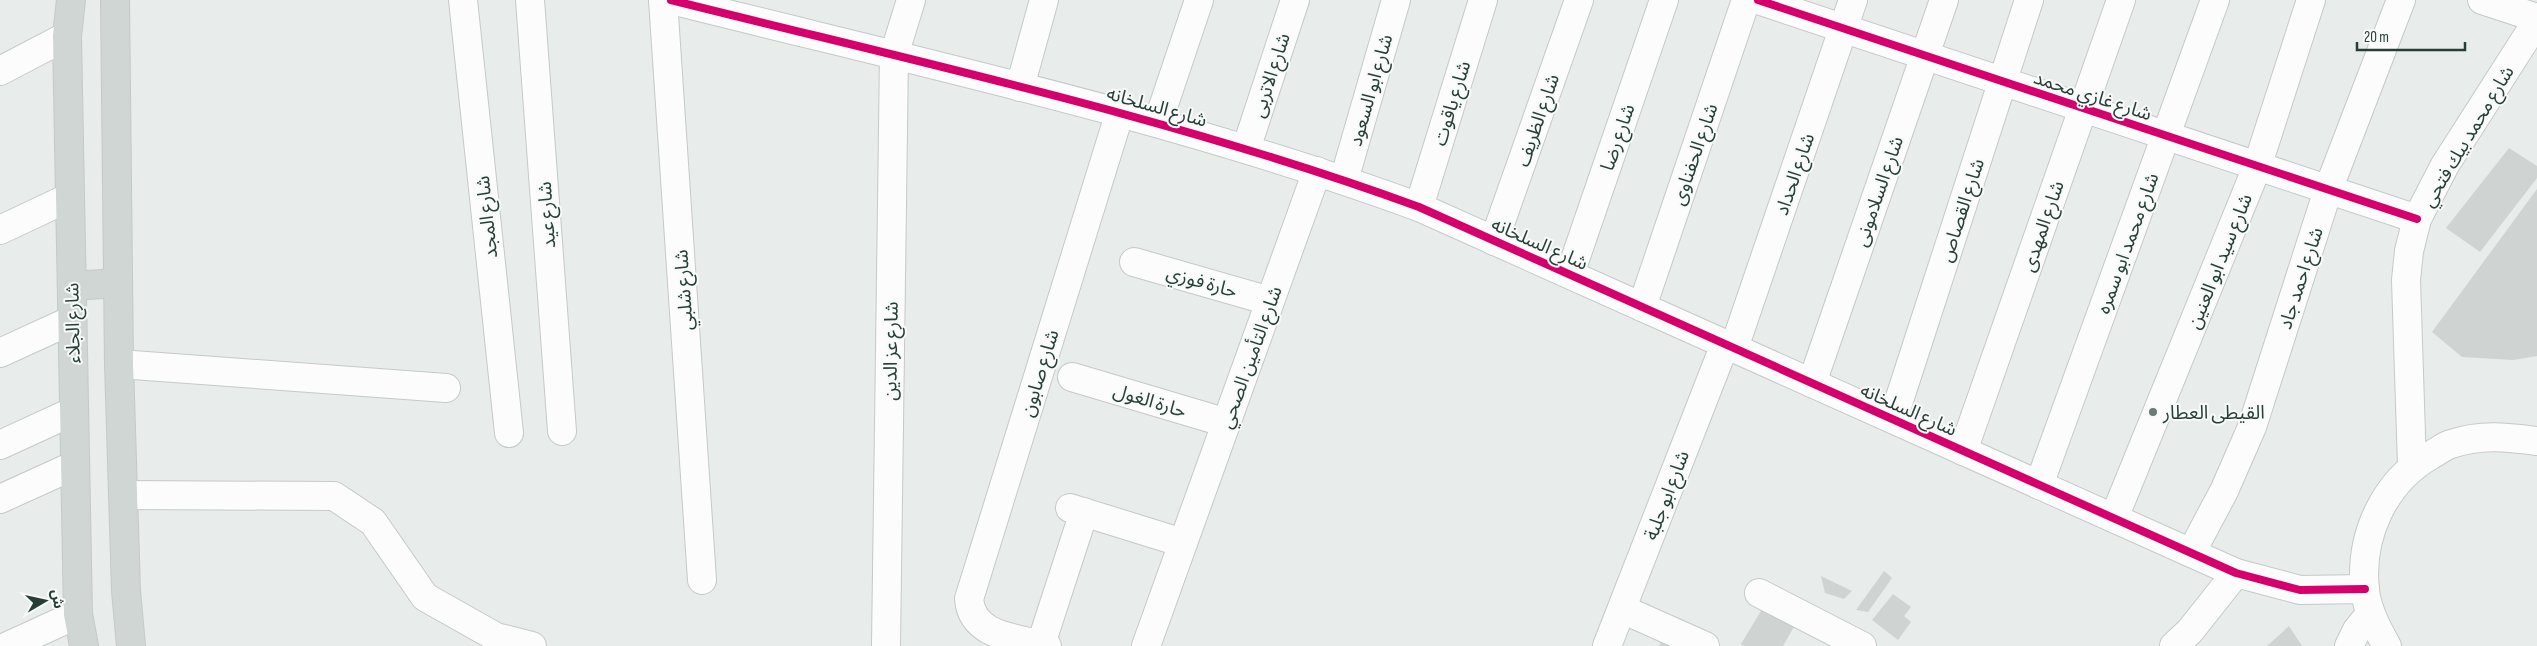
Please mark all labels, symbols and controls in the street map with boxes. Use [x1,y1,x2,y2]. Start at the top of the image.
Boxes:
scale bar [2357,20,2464,52]
text: 20 m [2364,28,2389,47]
street label: شارع الاتربى [1247,30,1297,121]
street label: شارع ابو السعود [1345,32,1399,149]
street label: شارع ياقوت [1429,58,1477,149]
street label: شارع محمد بيك فتحي [2417,62,2522,213]
street label: شارع غازي محمد [2030,67,2154,129]
street label: شارع الظريف [1512,71,1566,170]
street label: شارع السلخانه [1103,82,1209,134]
street label: شارع رضا [1596,101,1641,174]
street label: شارع الحفناوى [1667,101,1724,209]
street label: شارع الحداد [1771,130,1821,219]
street label: شارع السلامونى [1850,133,1910,250]
street label: شارع القصاص [1935,156,1991,265]
street label: شارع محمد ابو سمره [2092,170,2165,317]
street label: شارع المجد [472,174,504,259]
street label: شارع المهدى [2017,178,2071,275]
street label: شارع عيد [534,181,562,249]
street label: شارع سيد ابو العنين [2183,191,2259,333]
street label: شارع السلخانه [1487,213,1591,277]
street label: شارع احمد جاد [2274,225,2330,333]
street label: شارع شلبي [670,248,701,331]
street label: حارة فوزي [1163,261,1240,306]
street label: شارع الجلاء [61,282,87,364]
street label: شارع التأمين الصحي [1215,283,1290,433]
street label: شارع عز الدين [879,301,905,401]
street label: شارع صابون [1016,327,1066,420]
street label: حارة الغول [1110,379,1189,423]
street label: شارع السلخانه [1856,379,1960,443]
place label: القيطى العطار [2162,402,2265,425]
marker: القيطى العطار [2147,406,2159,418]
street label: شارع ابو جلبة [1640,447,1696,544]
north arrow [20,576,70,626]
text: ش [47,588,67,610]

